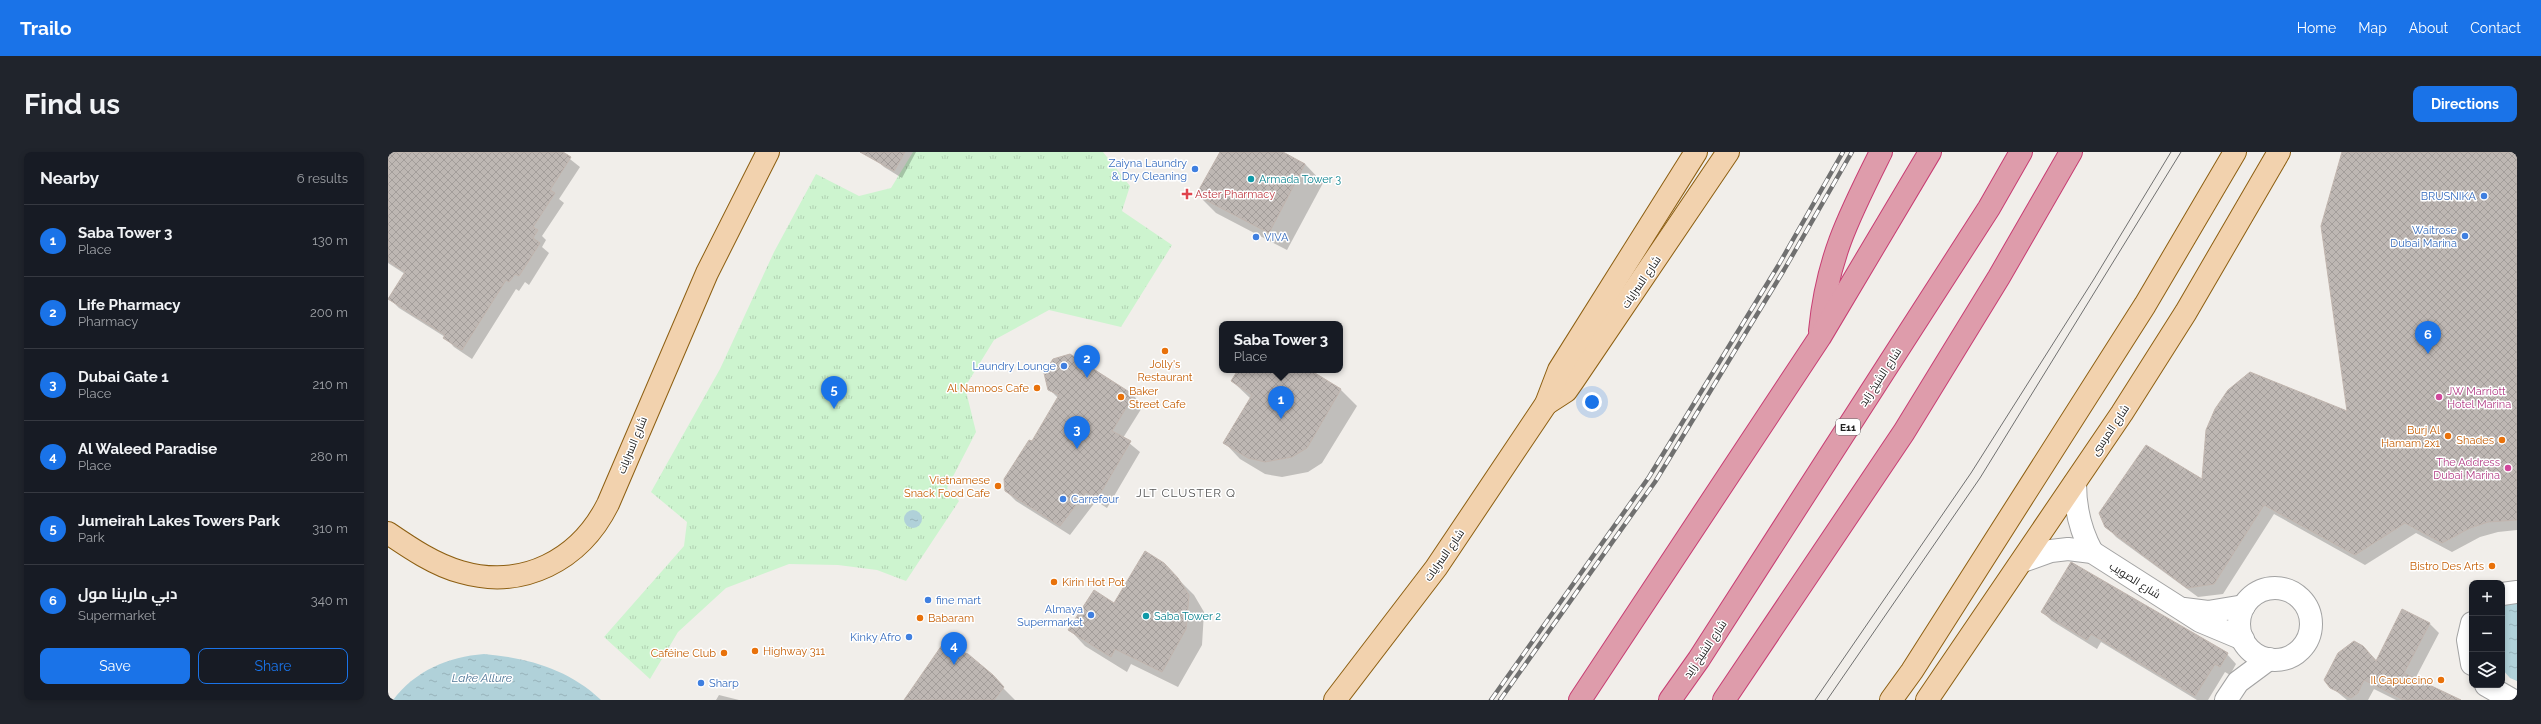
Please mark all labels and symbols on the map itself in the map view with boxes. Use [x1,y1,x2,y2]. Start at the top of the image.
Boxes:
place label: Zaiyna Laundry & Dry Cleaning [1108,157,1187,183]
marker: Zaiyna Laundry & Dry Cleaning [1190,164,1200,174]
place label: Armada Tower 3 [1259,173,1341,186]
marker: Armada Tower 3 [1246,174,1256,184]
place label: Aster Pharmacy [1195,188,1275,201]
marker: Aster Pharmacy [1182,189,1192,199]
place label: BRUSNIKA [2421,190,2477,203]
marker: BRUSNIKA [2479,191,2489,201]
place label: Waitrose Dubai Marina [2390,224,2458,250]
place label: VIVA [1264,231,1289,244]
marker: Waitrose Dubai Marina [2460,231,2470,241]
marker: VIVA [1251,232,1261,242]
street label: شارع السرايات [1619,254,1665,312]
pin: 6 [2415,321,2441,354]
pin: 2 [1074,345,1100,378]
marker: Jolly's Restaurant [1160,346,1170,356]
street label: شارع الشيخ زايد [1857,346,1905,410]
place label: Jolly's Restaurant [1138,358,1193,384]
place label: Laundry Lounge [972,360,1057,373]
marker: Laundry Lounge [1059,361,1069,371]
pin: 5 [821,376,847,409]
place label: Al Namoos Cafe [947,382,1030,395]
marker: Al Namoos Cafe [1032,383,1042,393]
place label: Baker Street Cafe [1129,385,1186,411]
place label: JW Marriott Hotel Marina [2447,385,2511,411]
pin: 1 [1268,386,1294,419]
marker: Baker Street Cafe [1116,392,1126,402]
your location [1582,392,1602,412]
marker: JW Marriott Hotel Marina [2434,392,2444,402]
street label: شارع المرسى [2089,402,2133,459]
street label: شارع السرايات [615,415,651,476]
pin: 3 [1064,416,1090,449]
road number: E11 [1836,419,1860,435]
place label: Burj Al Hamam 2x1 [2381,424,2440,450]
marker: Burj Al Hamam 2x1 [2443,431,2453,441]
place label: Shades [2456,434,2494,447]
marker: Shades [2497,435,2507,445]
place label: The Address Dubai Marina [2433,456,2500,482]
marker: The Address Dubai Marina [2503,463,2513,473]
place label: Vietnamese Snack Food Cafe [904,474,991,500]
marker: Vietnamese Snack Food Cafe [993,481,1003,491]
district label: JLT CLUSTER Q [1136,486,1236,500]
place label: Carrefour [1071,493,1119,506]
marker: Carrefour [1058,494,1068,504]
street label: شارع السرايات [1422,527,1468,584]
street label: شارع الصويب [2106,560,2163,602]
place label: Bistro Des Arts [2410,560,2484,573]
marker: Bistro Des Arts [2487,561,2497,571]
place label: Kirin Hot Pot [1062,576,1125,589]
marker: Kirin Hot Pot [1049,577,1059,587]
place label: fine mart [936,594,981,607]
marker: fine mart [923,595,933,605]
place label: Almaya Supermarket [1017,603,1083,629]
marker: Almaya Supermarket [1086,610,1096,620]
place label: Saba Tower 2 [1154,610,1221,623]
marker: Saba Tower 2 [1141,611,1151,621]
place label: Babaram [928,612,974,625]
marker: Babaram [915,613,925,623]
street label: شارع الشيخ زايد [1681,618,1730,681]
place label: Kinky Afro [850,631,901,644]
marker: Kinky Afro [904,632,914,642]
pin: 4 [941,632,967,665]
place label: Highway 311 [763,645,825,658]
marker: Highway 311 [750,646,760,656]
place label: Caféine Club [651,647,716,660]
marker: Caféine Club [719,648,729,658]
water label: Lake Allure [452,671,513,685]
place label: Il Capuccino [2371,674,2433,687]
marker: Il Capuccino [2436,675,2446,685]
place label: Sharp [709,677,739,690]
marker: Sharp [696,678,706,688]

